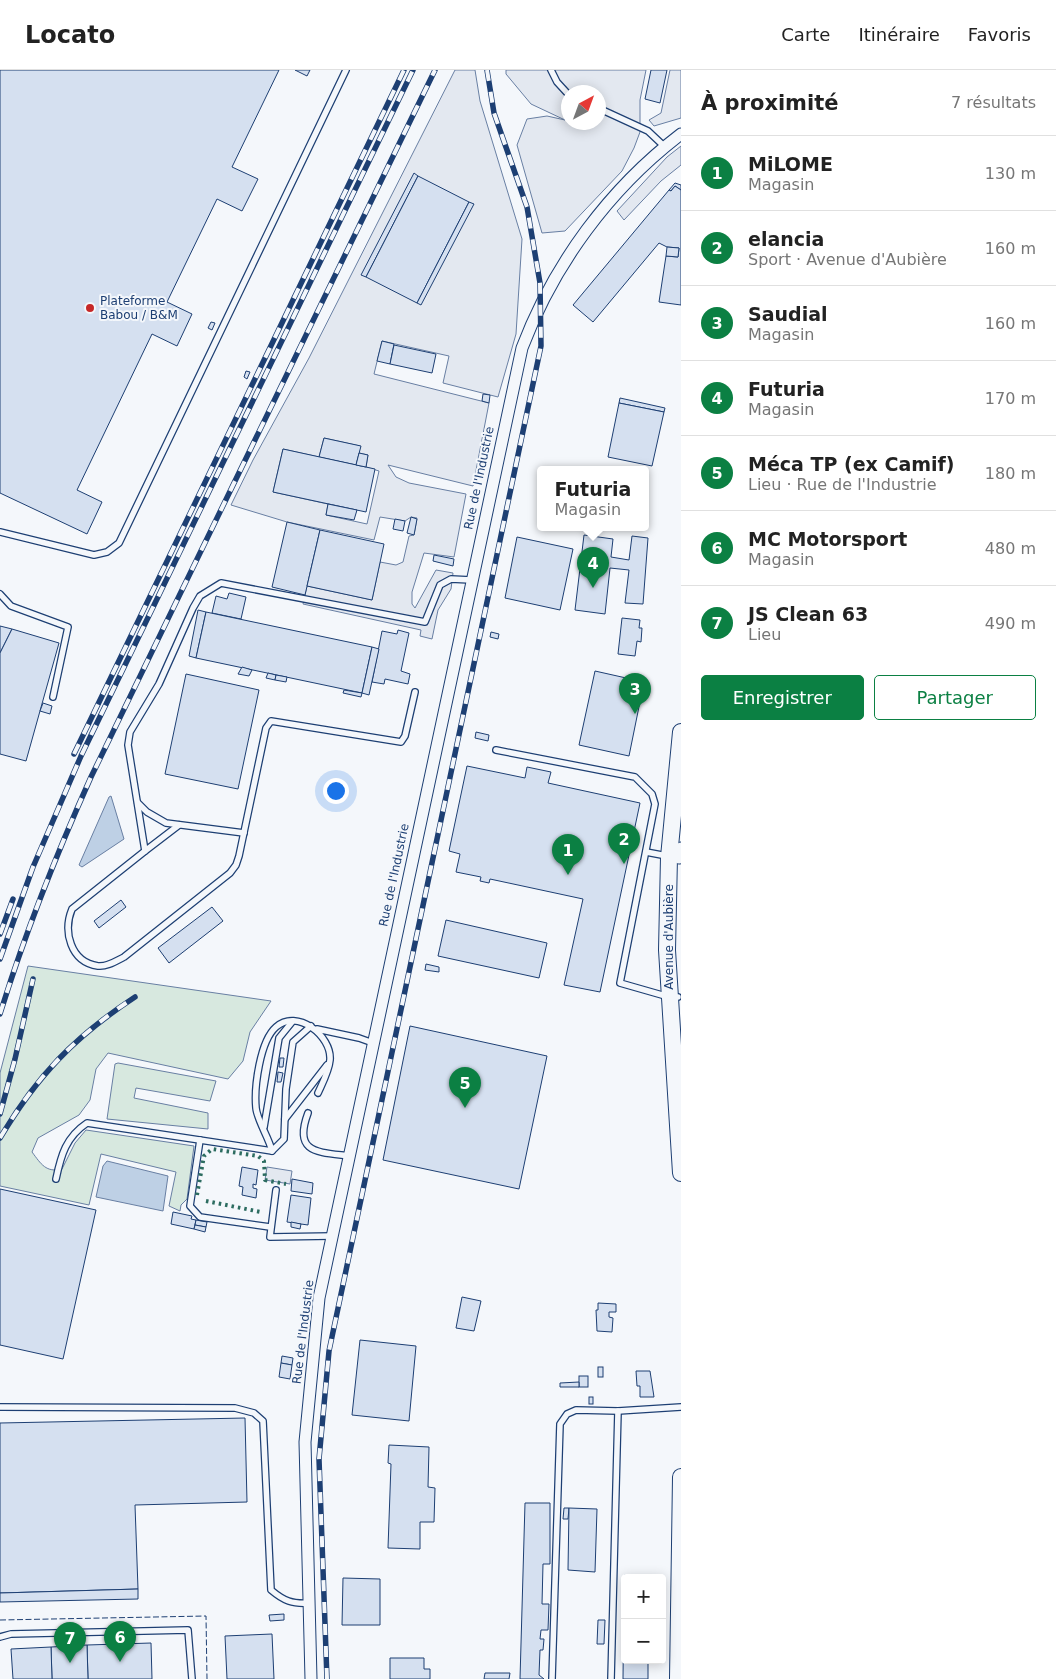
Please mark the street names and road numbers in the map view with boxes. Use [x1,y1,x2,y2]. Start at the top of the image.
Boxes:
street label: Rue de l'Industrie [461,425,497,531]
street label: Rue de l'Industrie [376,822,412,928]
street label: Avenue d'Aubière [662,884,676,990]
street label: Rue de l'Industrie [290,1279,316,1385]

